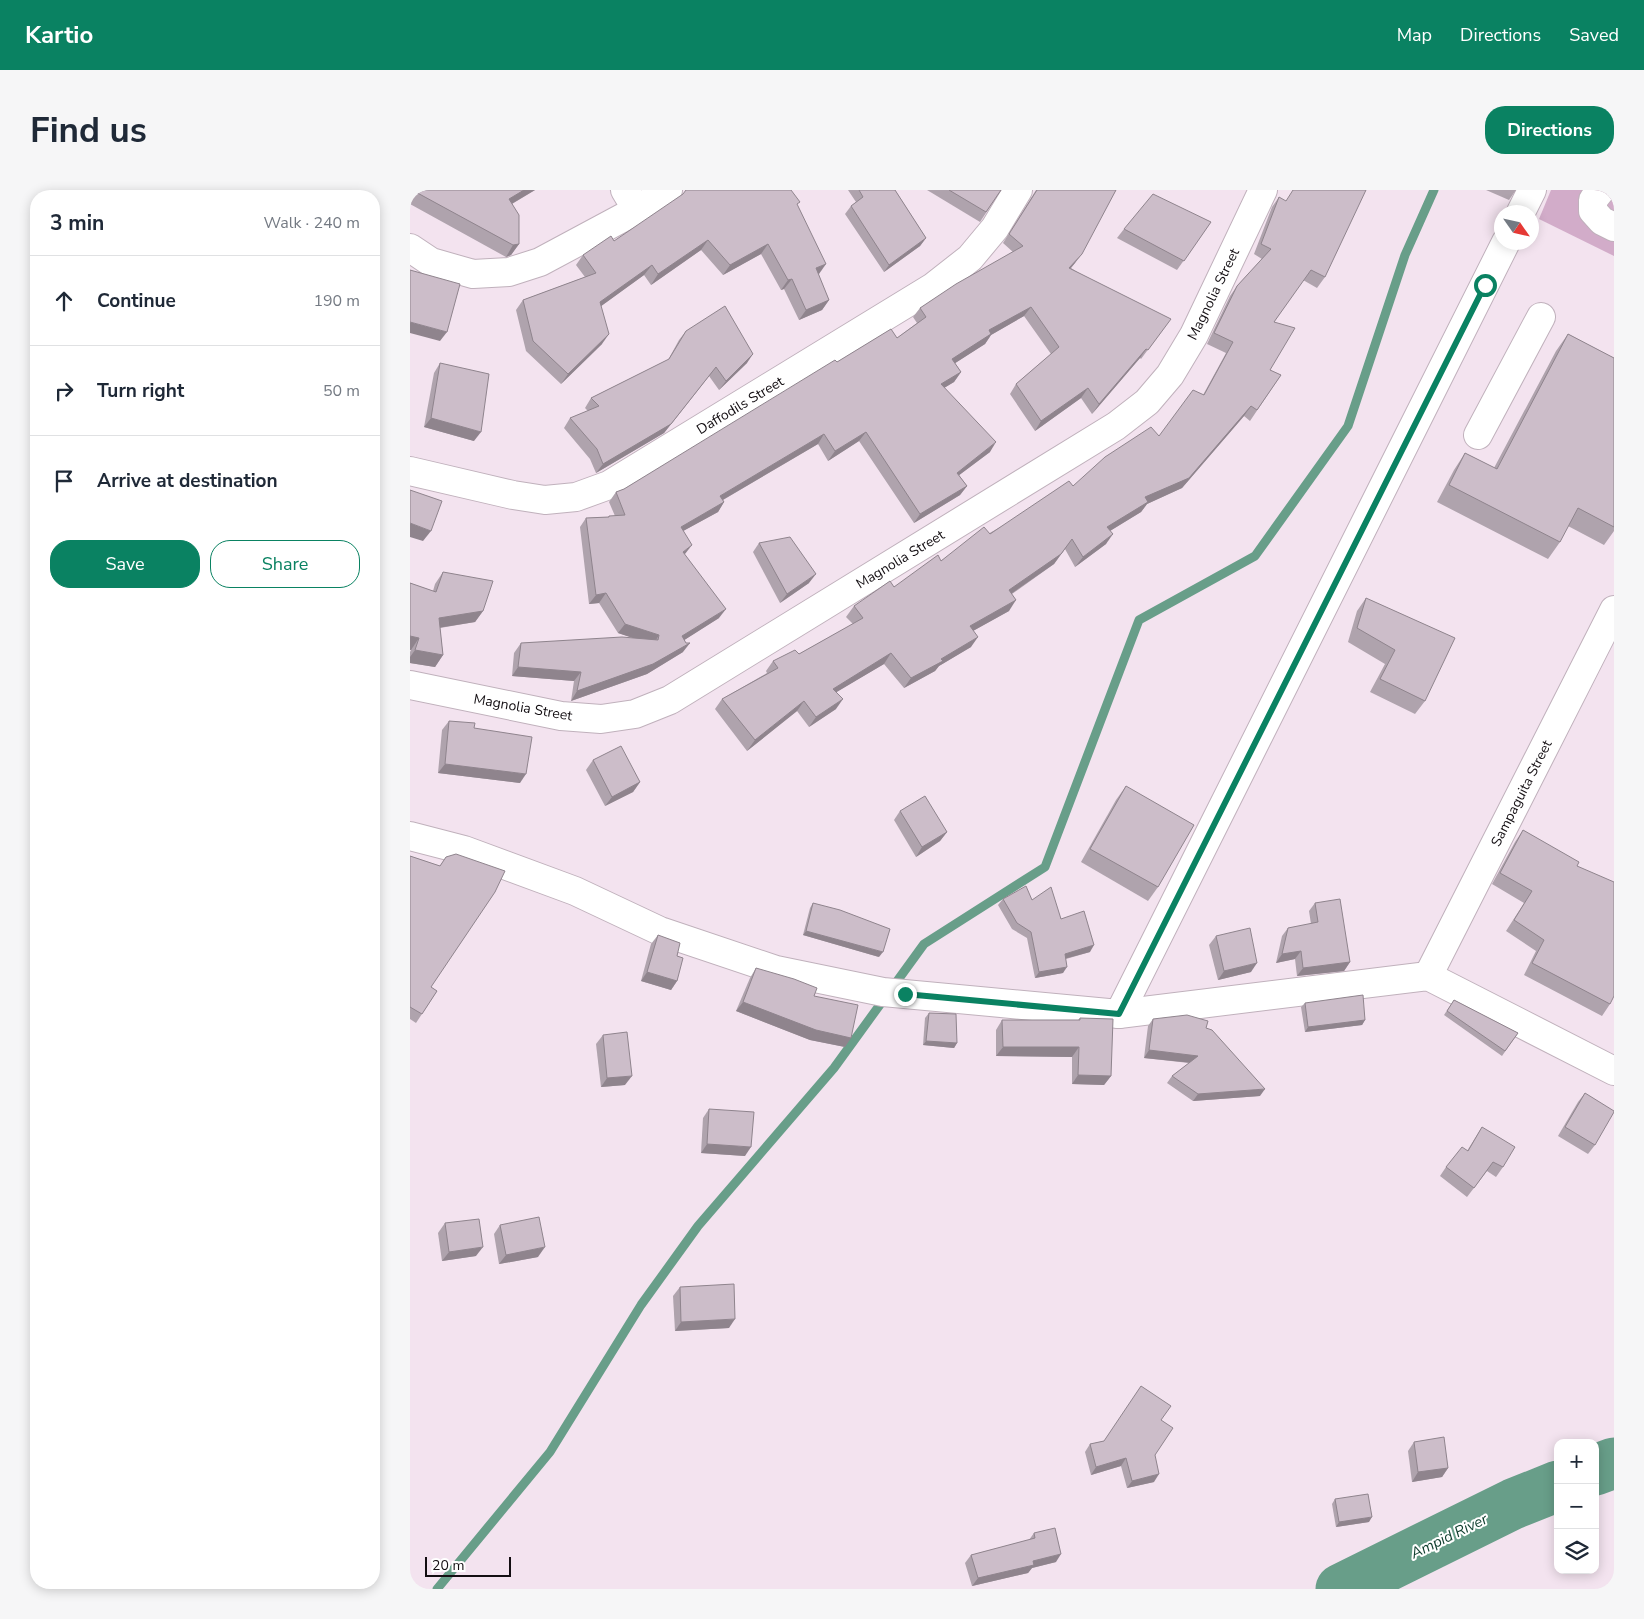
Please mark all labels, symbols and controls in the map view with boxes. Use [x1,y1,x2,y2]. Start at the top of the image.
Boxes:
text: Kartio [25,19,93,51]
text: Map [1397,23,1432,47]
text: Directions [1460,23,1541,47]
text: Saved [1569,23,1619,47]
button: Directions [1485,106,1614,154]
text: Find us [30,107,147,154]
north arrow [1494,205,1539,250]
text: 3 min [50,209,104,237]
text: Walk · 240 m [264,212,360,234]
street label: Magnolia Street [1183,245,1244,343]
route start [1474,274,1497,297]
icon: ahead [50,287,78,315]
text: Continue [97,288,176,314]
text: 190 m [313,290,360,312]
street label: Daffodils Street [693,372,787,439]
icon: right [50,377,78,405]
text: Turn right [97,378,184,404]
text: 50 m [323,380,360,402]
icon: arrive [50,467,78,495]
text: Arrive at destination [97,468,278,494]
street label: Magnolia Street [853,525,948,593]
button: Save [50,540,200,588]
button: Share [210,540,360,588]
street label: Magnolia Street [472,689,574,726]
street label: Sampaguita Street [1486,737,1557,850]
route end [894,983,917,1006]
map controls [1554,1439,1599,1574]
button: + [1554,1439,1599,1484]
button: − [1554,1484,1599,1529]
water label: Ampid River [1406,1509,1491,1564]
button: layers [1554,1529,1599,1574]
scale bar [425,1554,511,1577]
text: 20 m [432,1556,464,1575]

